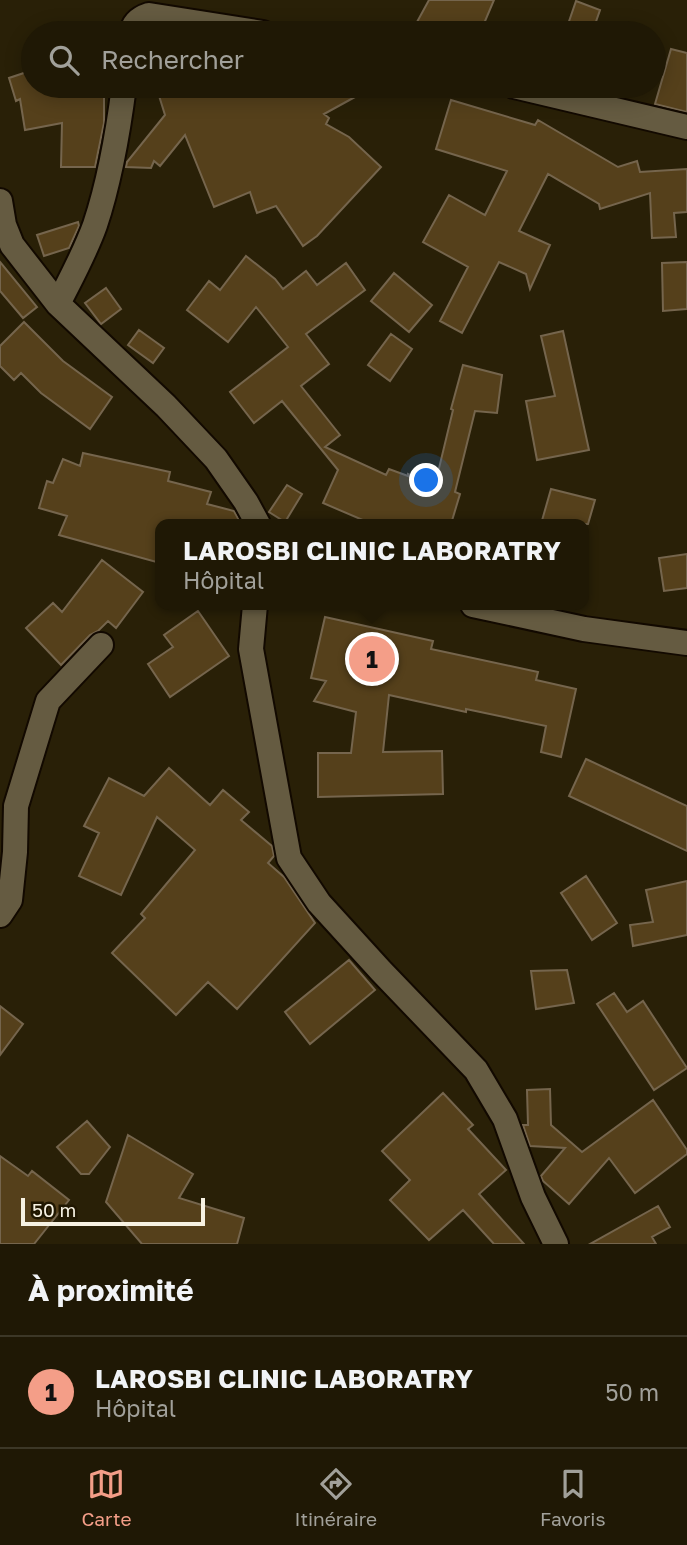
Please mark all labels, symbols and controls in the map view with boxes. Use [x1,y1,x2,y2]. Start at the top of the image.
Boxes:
search box [21,21,666,98]
icon: search [45,41,83,79]
text: Rechercher [101,44,244,75]
your location [409,463,443,497]
popup [155,519,589,610]
text: LAROSBI CLINIC LABORATRY [183,535,561,566]
text: Hôpital [183,566,264,594]
pin: 1 [349,633,395,685]
scale bar [21,1195,205,1227]
text: 50 m [32,1198,76,1221]
text: À proximité [28,1272,194,1308]
text: LAROSBI CLINIC LABORATRY [95,1363,473,1394]
text: 1 [45,1378,57,1406]
text: 50 m [605,1378,659,1406]
text: Hôpital [95,1394,176,1422]
tab: Carte [81,1465,132,1530]
tab: Itinéraire [294,1465,377,1530]
tab: Favoris [540,1465,606,1530]

